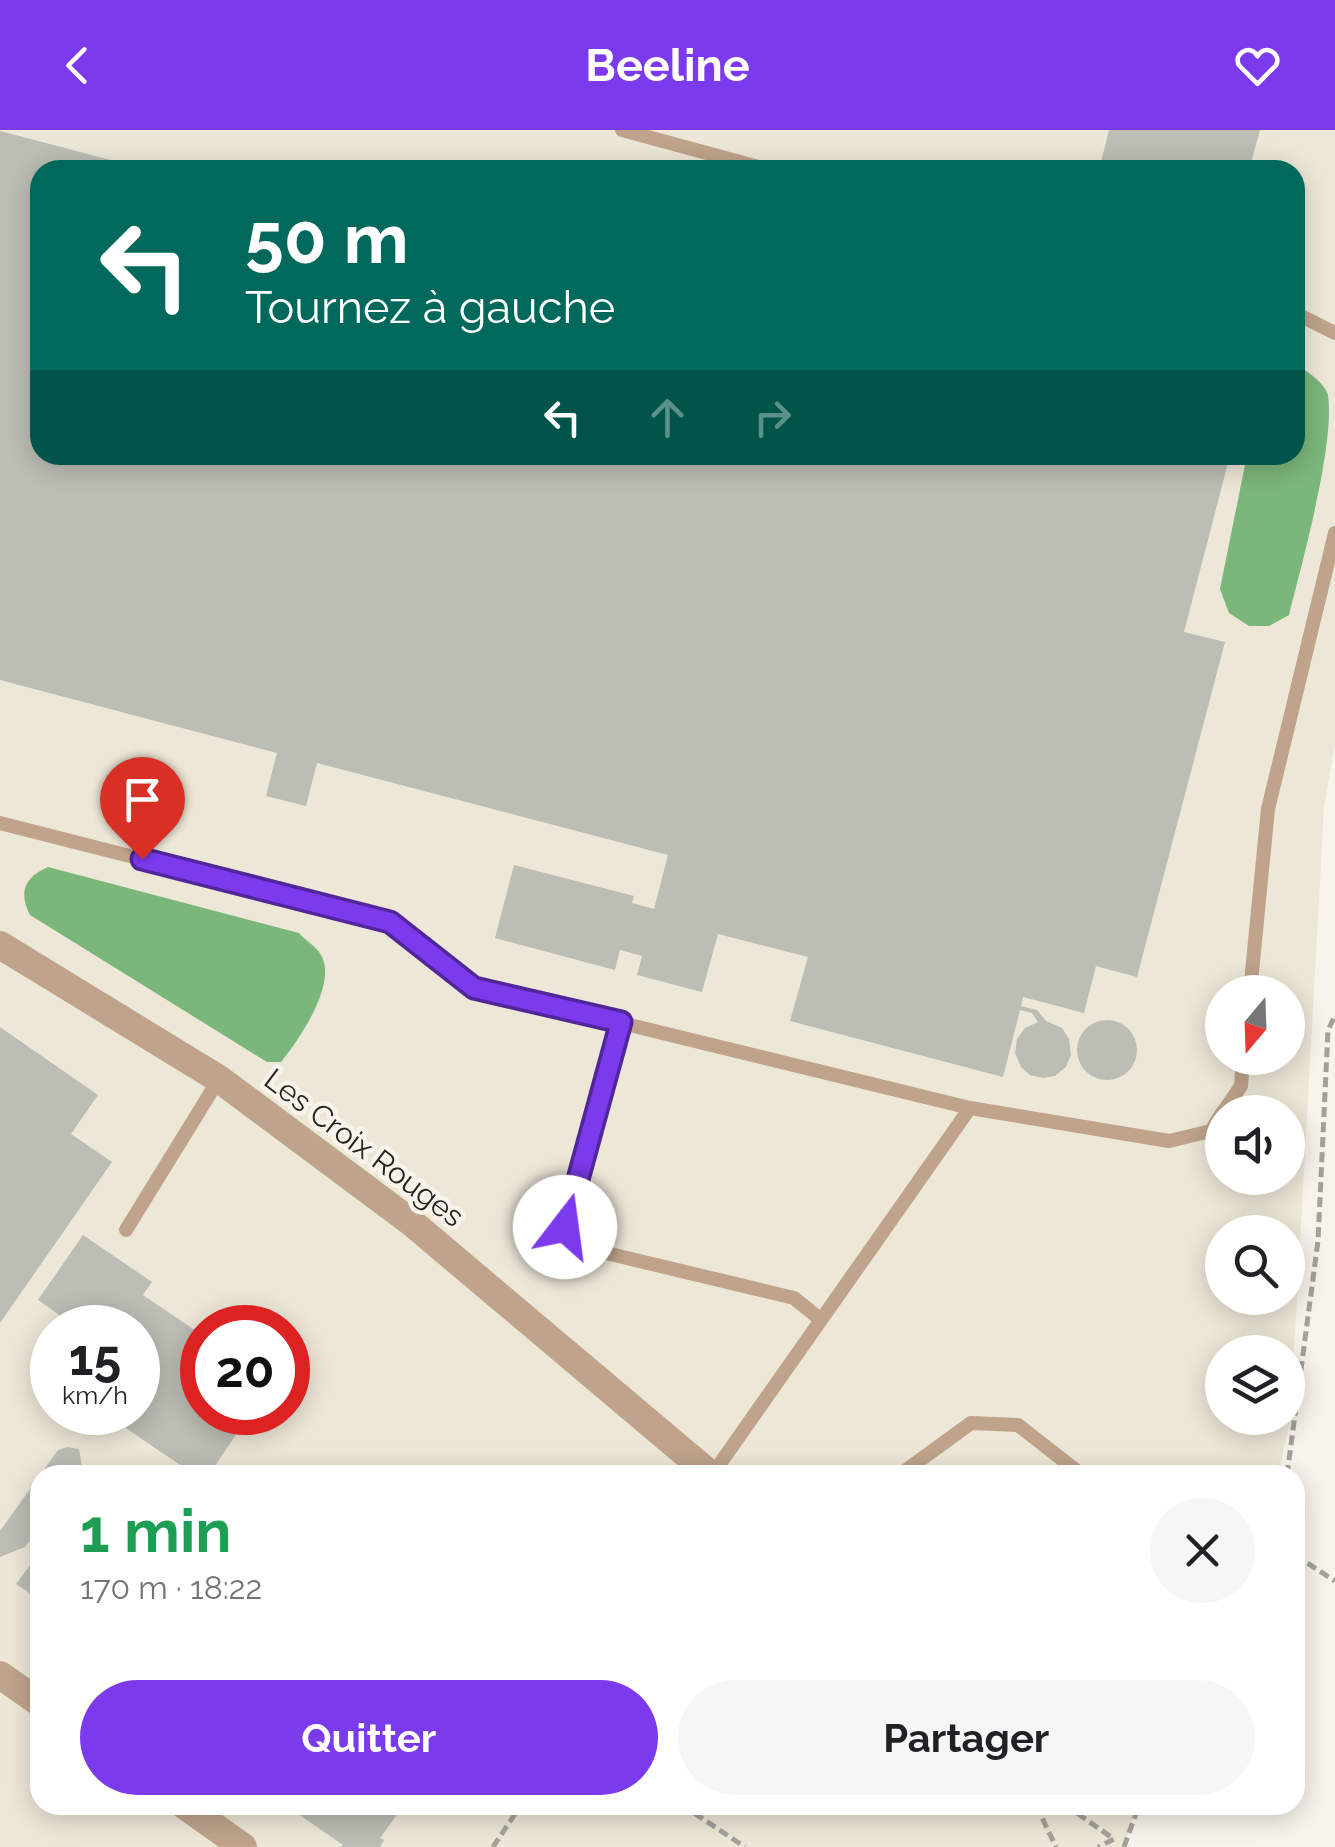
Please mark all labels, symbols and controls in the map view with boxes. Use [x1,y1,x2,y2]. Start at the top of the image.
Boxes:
icon: back [50,38,105,93]
icon: heart [1230,38,1285,93]
text: Beeline [585,39,750,92]
text: 50 m [245,197,409,279]
icon: left [80,200,210,330]
text: Tournez à gauche [245,281,615,334]
icon: left [535,390,590,445]
icon: ahead [640,390,695,445]
icon: right [745,390,800,445]
pin [100,757,185,860]
icon: arrive [115,772,170,827]
north arrow [1205,975,1305,1075]
map controls [1205,975,1305,1435]
street label: Les Croix Rouges [258,1061,471,1234]
button: sound [1205,1095,1305,1195]
position arrow [513,1175,617,1279]
button: search [1205,1215,1305,1315]
speed limit sign: 20 [180,1305,310,1435]
text: 15 [69,1328,121,1387]
button: layers [1205,1335,1305,1435]
text: km/h [62,1380,128,1410]
text: 1 min [80,1496,231,1566]
button: close [1150,1498,1255,1603]
text: 170 m · 18:22 [80,1569,262,1606]
button: Quitter [80,1680,658,1795]
button: Partager [678,1680,1255,1795]

